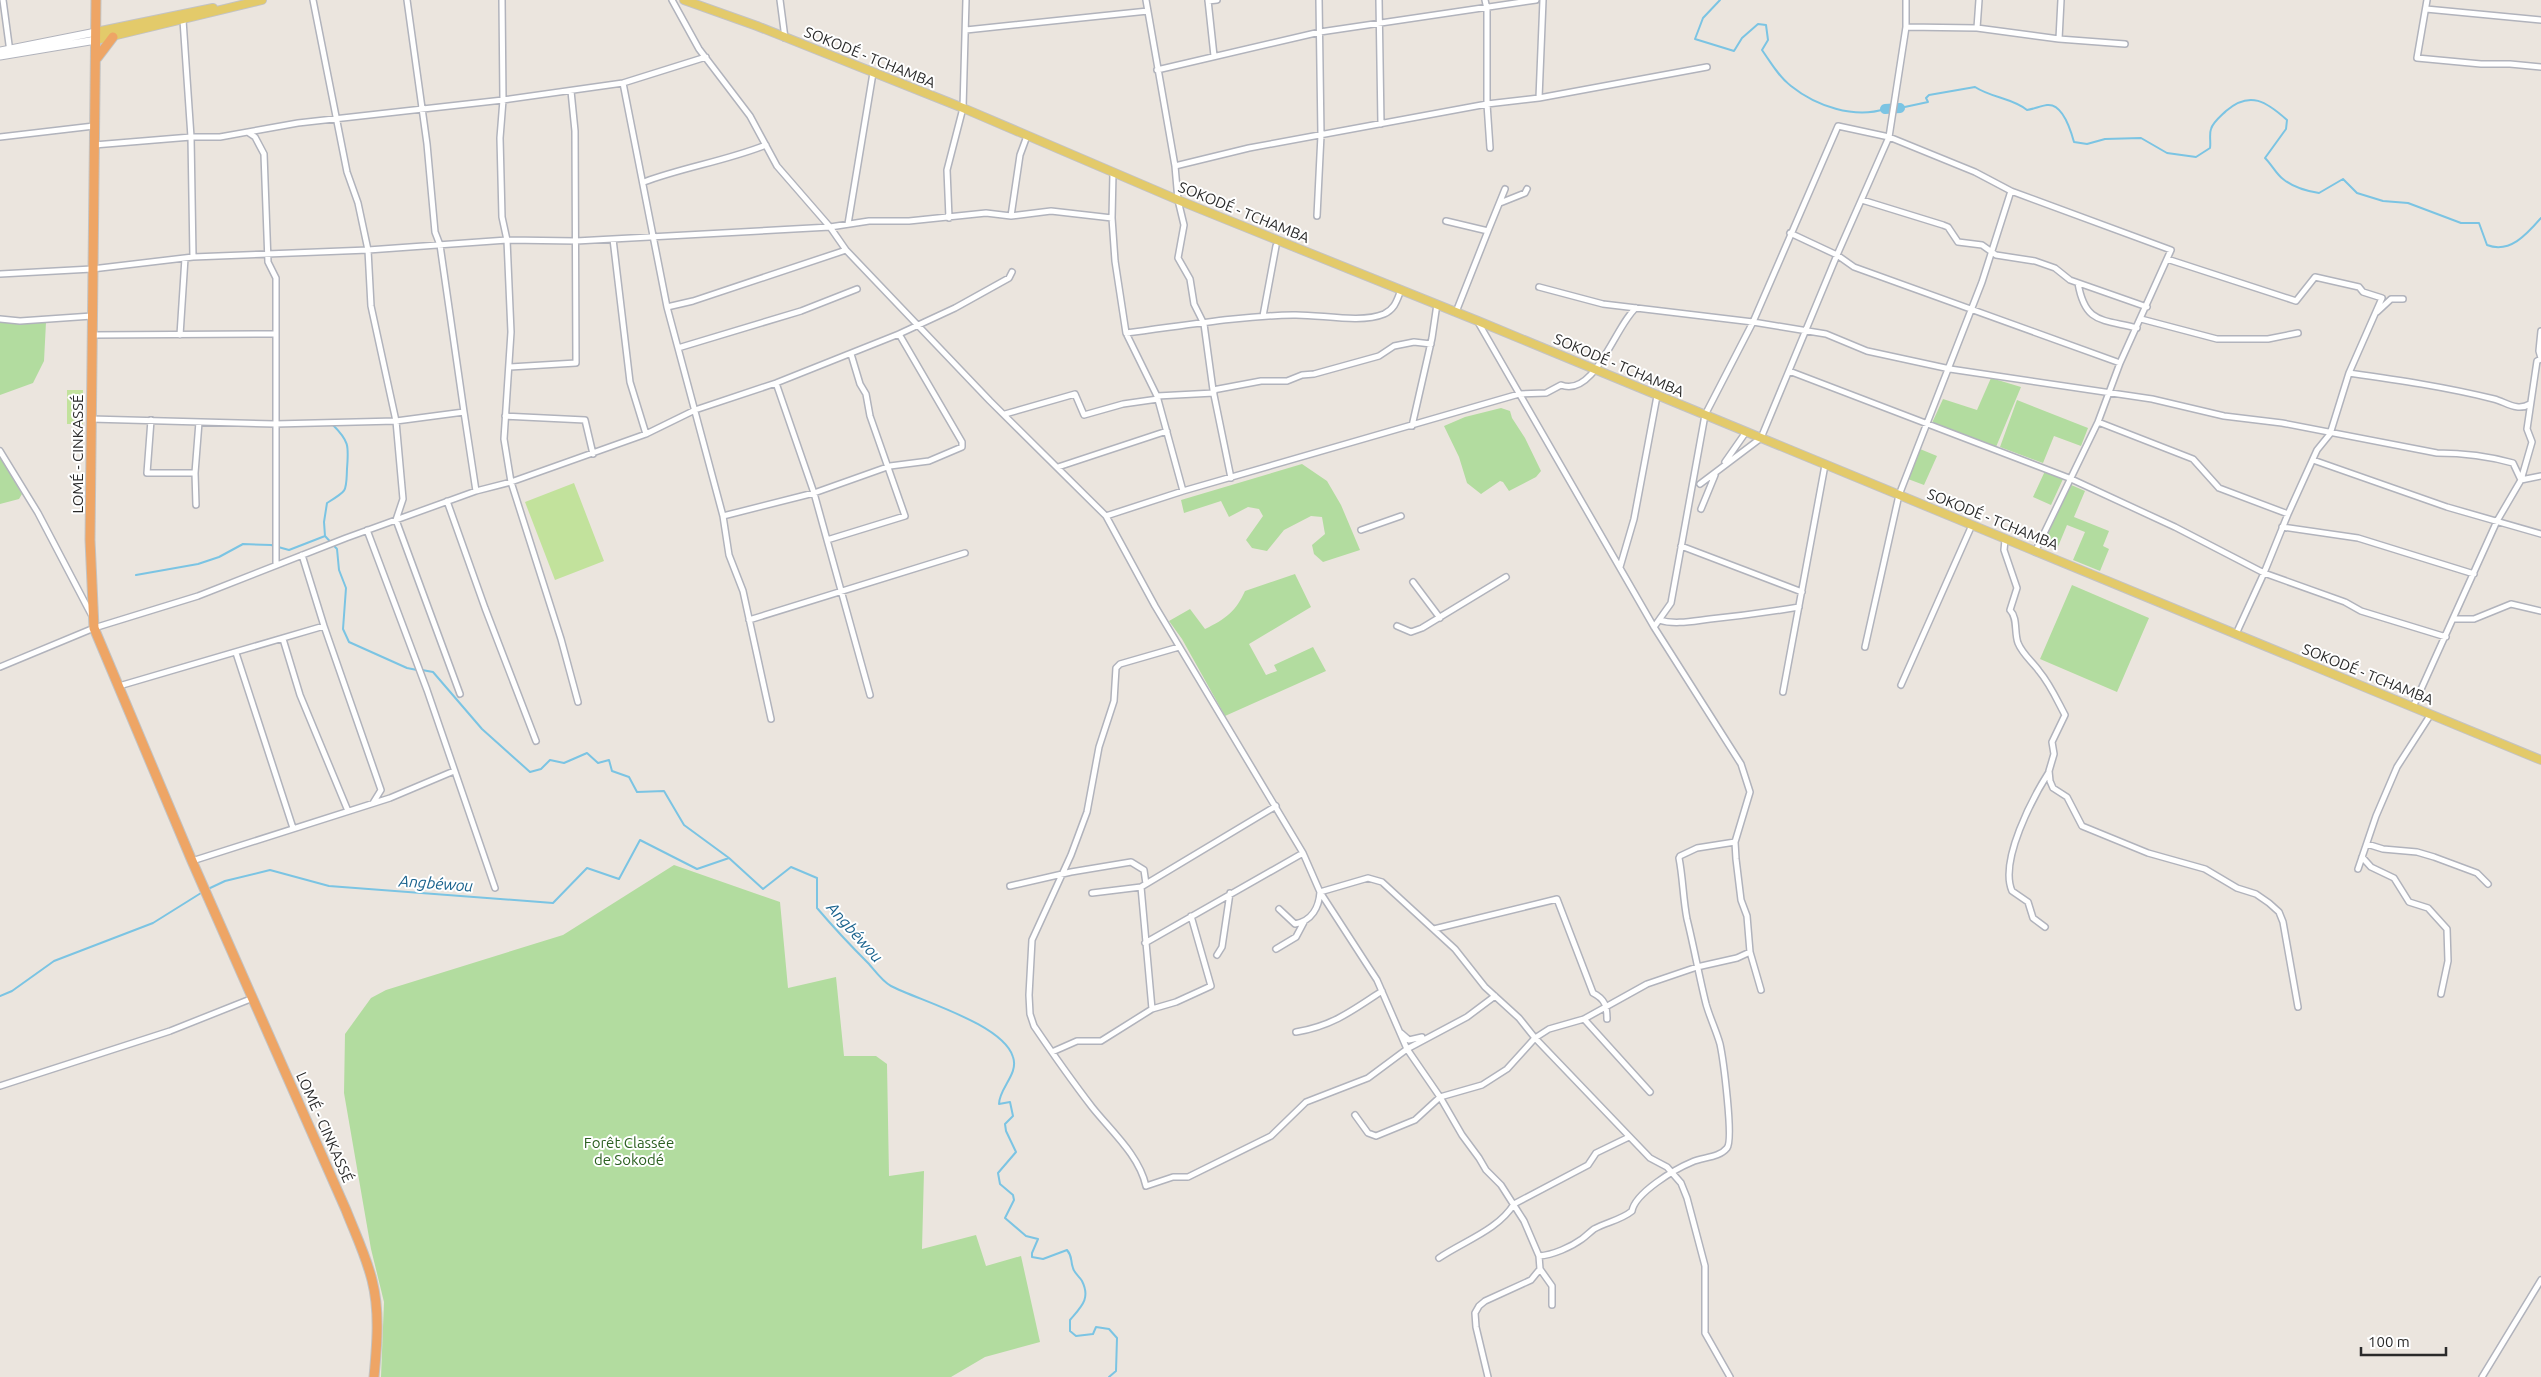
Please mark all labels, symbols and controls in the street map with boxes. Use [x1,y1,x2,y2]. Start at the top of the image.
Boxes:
street label: SOKODÉ - TCHAMBA [802,23,938,91]
street label: SOKODÉ - TCHAMBA [1176,178,1312,246]
street label: SOKODÉ - TCHAMBA [1551,330,1687,400]
street label: LOMÉ - CINKASSÉ [69,395,86,513]
street label: SOKODÉ - TCHAMBA [1925,485,2061,553]
street label: SOKODÉ - TCHAMBA [2300,640,2436,708]
water label: Angbéwou [397,871,474,895]
water label: Angbéwou [823,898,887,966]
street label: LOMÉ - CINKASSÉ [293,1069,357,1185]
park label: Forêt Classée de Sokodé [584,1134,674,1168]
scale bar [2361,1324,2446,1356]
text: 100 m [2368,1333,2410,1350]

